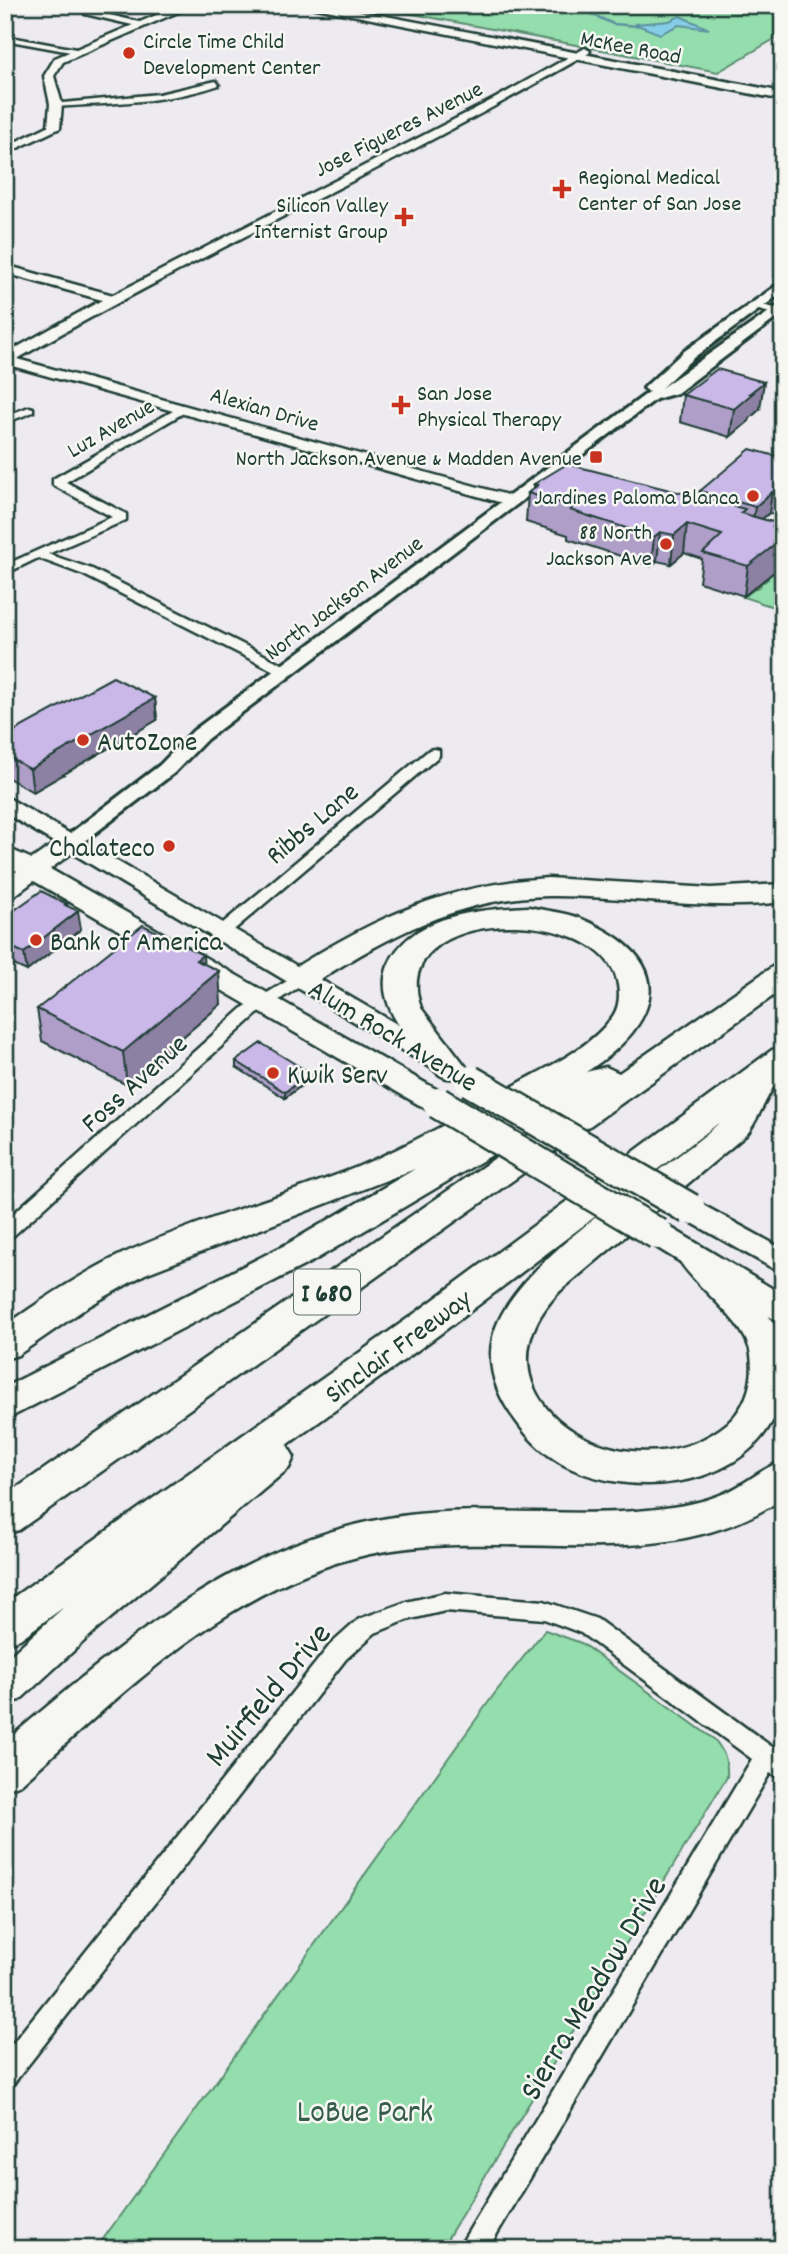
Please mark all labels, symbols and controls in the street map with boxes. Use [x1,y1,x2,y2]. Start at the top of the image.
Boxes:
street label: McKee Road [577,24,683,75]
place label: Circle Time Child Development Center [143,27,321,86]
marker: Circle Time Child Development Center [121,45,137,61]
street label: Jose Figueres Avenue [310,74,489,188]
place label: Regional Medical Center of San Jose [578,163,741,222]
marker: Regional Medical Center of San Jose [552,179,572,199]
place label: Silicon Valley Internist Group [254,191,389,250]
marker: Silicon Valley Internist Group [394,207,414,227]
place label: San Jose Physical Therapy [417,379,562,438]
street label: Alexian Drive [206,380,322,443]
street label: Luz Avenue [62,392,162,468]
marker: San Jose Physical Therapy [391,395,411,415]
place label: North Jackson Avenue & Madden Avenue [236,444,582,477]
marker: North Jackson Avenue & Madden Avenue [588,449,604,465]
place label: Jardines Paloma Blanca [534,483,740,516]
marker: Jardines Paloma Blanca [745,488,761,504]
place label: 88 North Jackson Ave [546,518,652,577]
street label: North Jackson Avenue [259,529,431,670]
marker: 88 North Jackson Ave [658,536,674,552]
place label: AutoZone [97,725,197,765]
marker: AutoZone [75,732,91,748]
street label: Ribbs Lane [259,775,370,877]
place label: Chalateco [49,831,155,871]
marker: Chalateco [161,838,177,854]
place label: Bank of America [50,925,224,965]
marker: Bank of America [28,932,44,948]
street label: Alum Rock Avenue [299,972,484,1105]
street label: Foss Avenue [74,1027,199,1145]
place label: Kwik Serv [287,1058,388,1098]
marker: Kwik Serv [265,1065,281,1081]
road number: I 680 [294,1270,360,1315]
street label: Sinclair Freeway [318,1282,482,1416]
street label: Muirfield Drive [196,1614,345,1779]
street label: Sierra Meadow Drive [510,1869,681,2111]
park label: LoBue Park [297,2091,433,2138]

